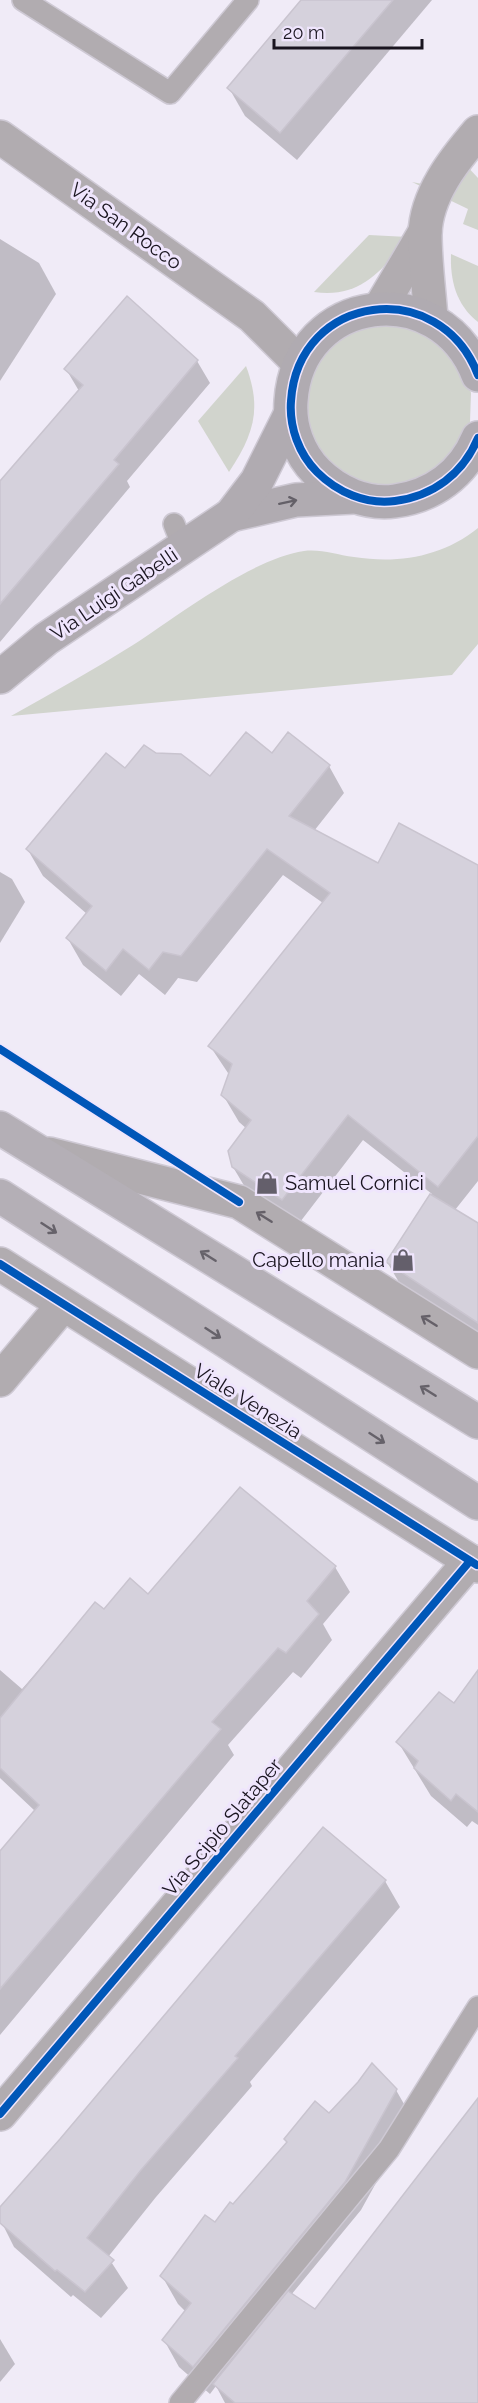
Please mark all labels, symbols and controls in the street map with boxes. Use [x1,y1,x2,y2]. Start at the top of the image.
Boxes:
scale bar [274,12,422,50]
text: 20 m [283,22,325,43]
street label: Via San Rocco [66,177,187,275]
one-way arrow [278,496,297,507]
street label: Via Luigi Gabelli [46,543,182,645]
shop icon: Samuel Cornici [254,1170,280,1196]
place label: Samuel Cornici [285,1171,424,1195]
one-way arrow [256,1210,273,1222]
one-way arrow [40,1222,57,1234]
shop icon: Capello mania [390,1247,416,1273]
place label: Capello mania [252,1248,385,1272]
one-way arrow [200,1250,217,1262]
one-way arrow [421,1315,437,1327]
one-way arrow [204,1327,221,1339]
street label: Viale Venezia [190,1358,306,1444]
one-way arrow [420,1385,437,1397]
one-way arrow [369,1432,386,1445]
street label: Via Scipio Slataper [157,1753,287,1901]

